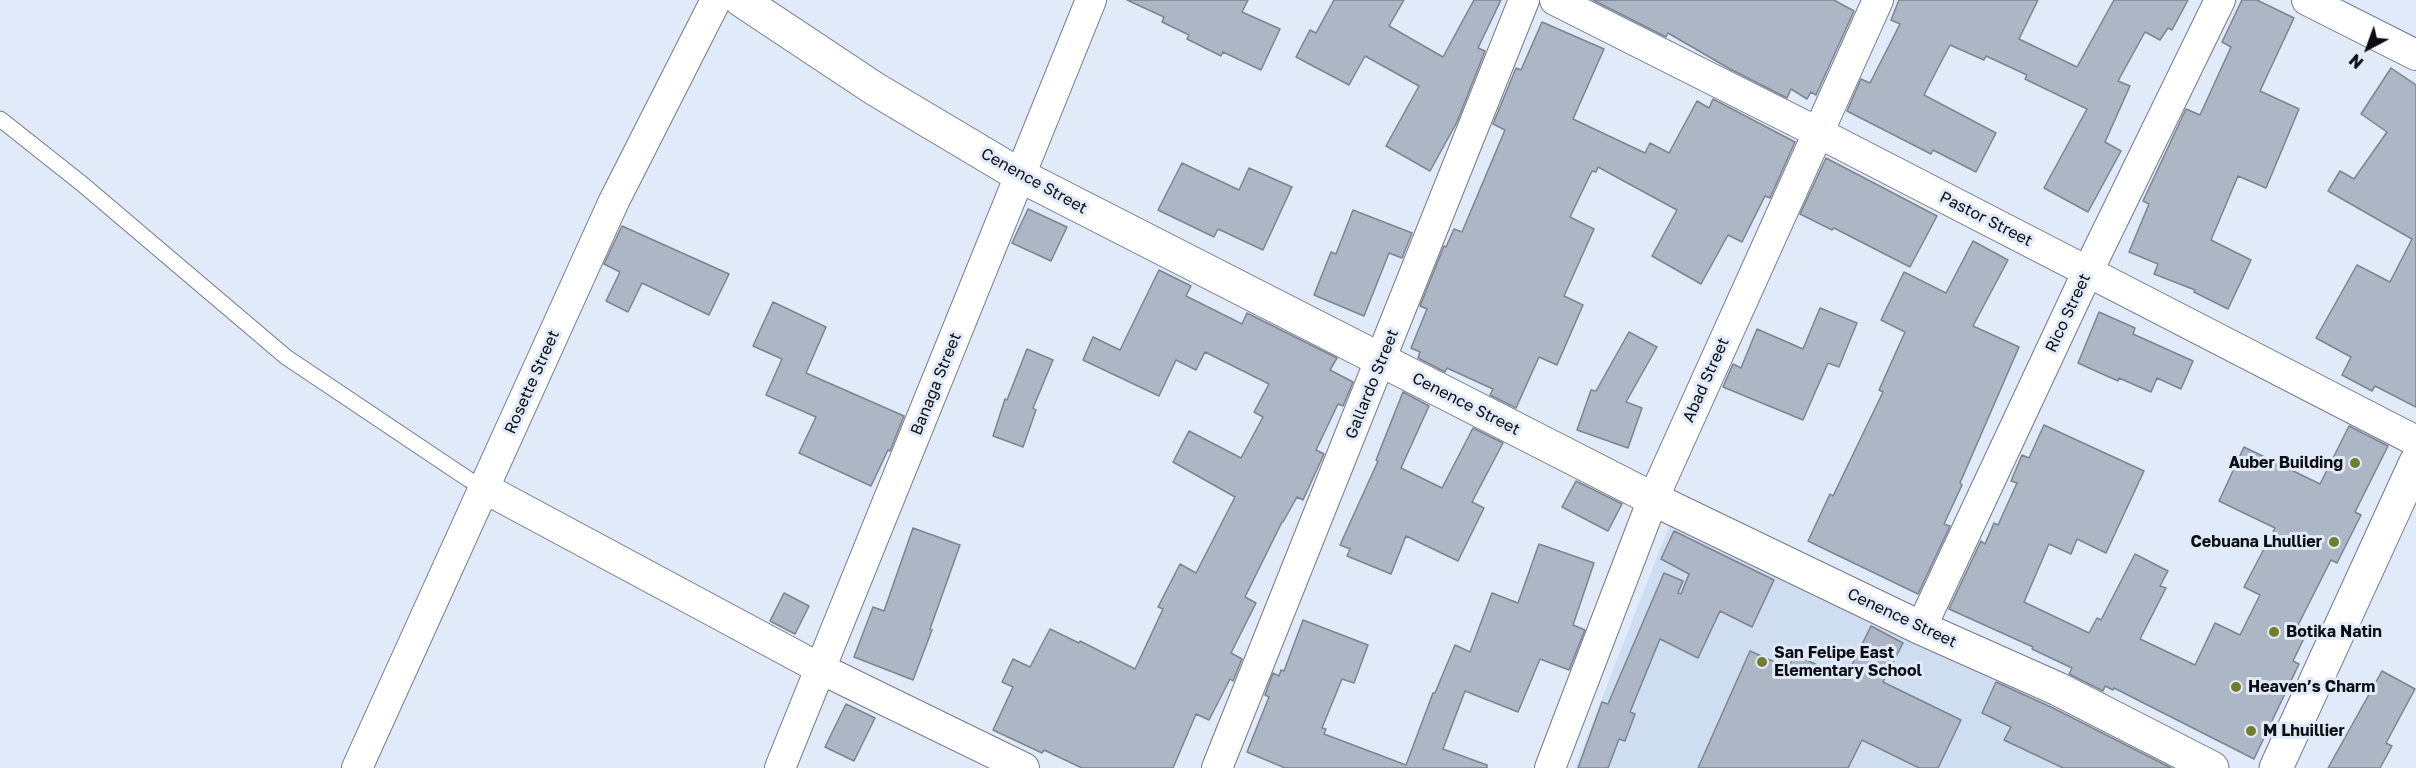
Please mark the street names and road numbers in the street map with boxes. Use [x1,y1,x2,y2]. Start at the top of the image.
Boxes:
street label: Cenence Street [978,144,1090,218]
street label: Pastor Street [1936,187,2036,251]
street label: Rico Street [2041,270,2095,356]
street label: Gallardo Street [1341,326,1403,442]
street label: Rosette Street [501,327,563,437]
street label: Banaga Street [907,330,965,438]
street label: Abad Street [1679,335,1733,425]
street label: Cenence Street [1409,369,1523,439]
street label: Cenence Street [1844,584,1960,652]

